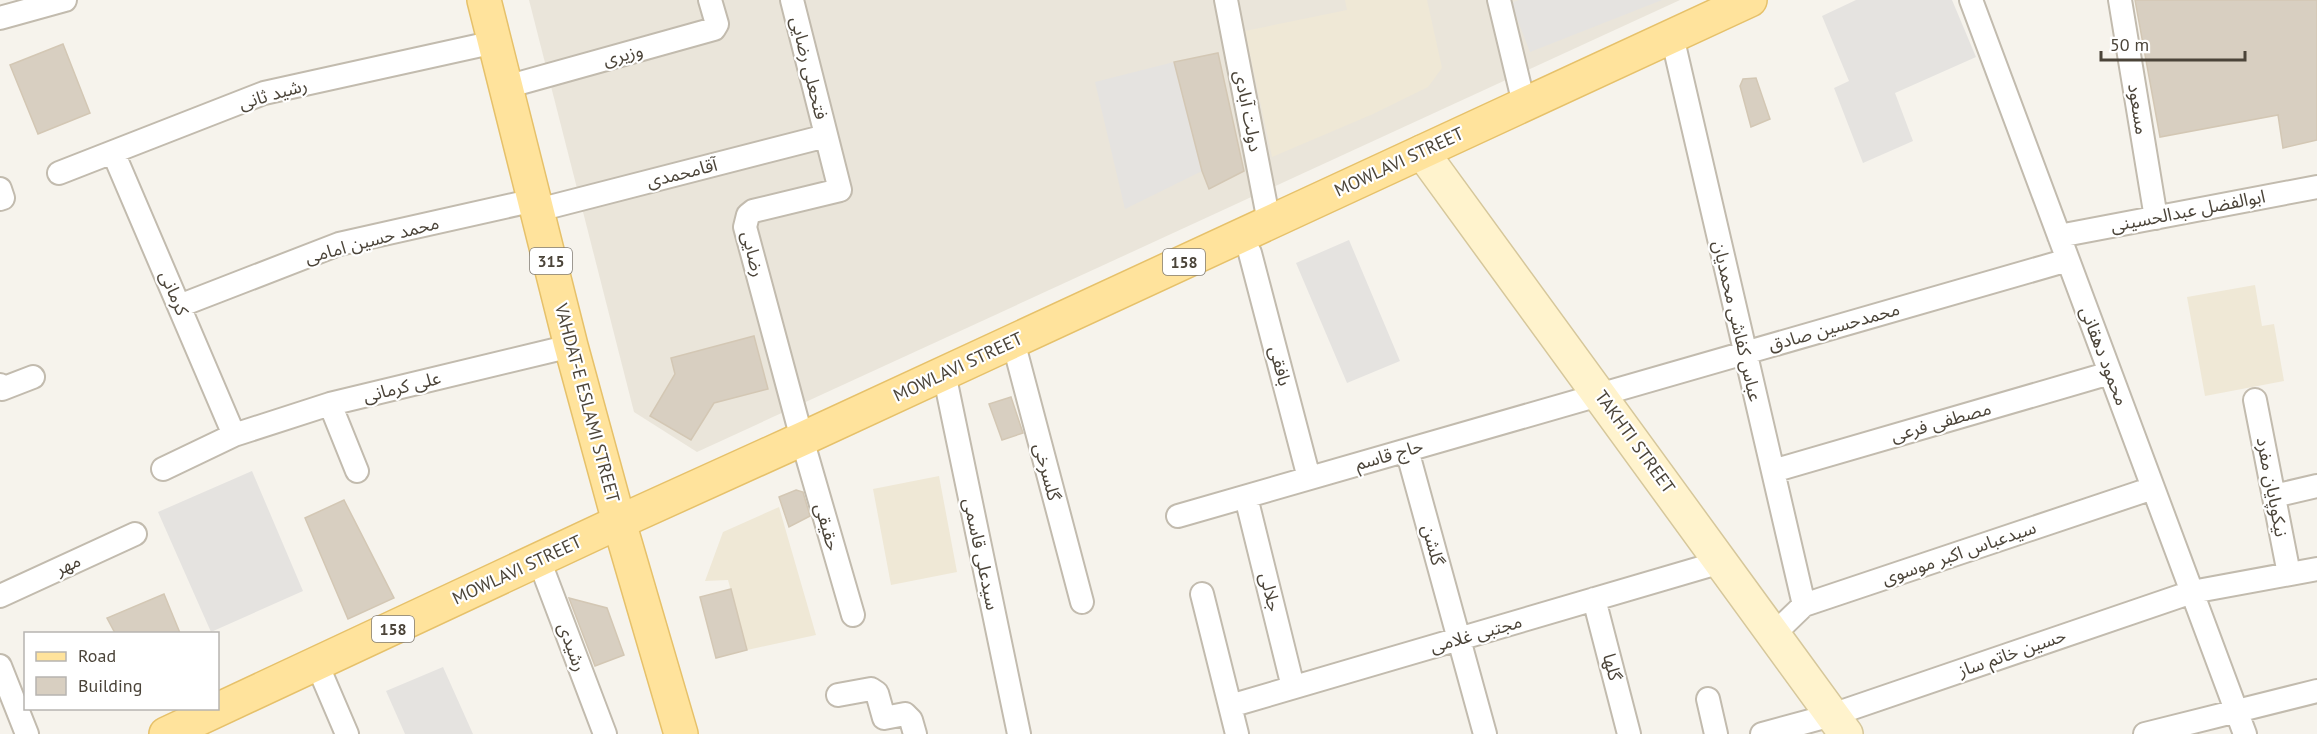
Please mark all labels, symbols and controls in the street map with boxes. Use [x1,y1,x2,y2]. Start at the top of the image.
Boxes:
street label: فتحعلی رضایی [786,14,833,122]
scale bar [2101,24,2245,62]
text: 50 m [2110,33,2149,56]
street label: وزیری [600,38,645,71]
street label: دولت آبادی [1229,68,1268,154]
street label: رشید ثانی [236,73,310,114]
street label: مسعود [2123,82,2154,136]
street label: MOWLAVI STREET [1330,122,1467,202]
street label: آقامحمدی [644,152,720,192]
street label: ابوالفضل عبدالحسینی [2109,184,2267,237]
street label: محمد حسین امامی [302,211,441,268]
street label: رضایی [737,229,770,279]
street label: عباس کفاشی محمدیان [1708,238,1767,404]
road number: 315 [530,248,572,274]
road number: 158 [1163,249,1205,275]
street label: کرمانی [155,267,194,319]
street label: محمدحسین صادق [1766,297,1902,356]
street label: VAHDAT-E ESLAMI STREET [550,300,625,505]
street label: محمود دهقانی [2075,303,2134,409]
street label: MOWLAVI STREET [889,327,1026,407]
street label: بافقی [1264,343,1297,388]
street label: علی کرمانی [361,366,443,407]
street label: TAKHTI STREET [1590,386,1681,498]
street label: مصطفی فرعی [1888,396,1994,447]
street label: حاج قاسم [1352,434,1426,477]
street label: نیکوپایان مفرد [2251,435,2293,539]
street label: گلسرخی [1029,441,1066,504]
street label: سیدعلی قاسمی [958,496,1005,612]
street label: حقیقی [810,500,845,553]
street label: سیدعباس اکبر موسوی [1879,515,2039,590]
street label: گلشن [1417,522,1450,568]
street label: MOWLAVI STREET [448,530,585,610]
street label: مهر [50,549,84,581]
street label: جلالی [1255,570,1286,614]
street label: مجتبی غلامی [1427,609,1524,658]
road number: 158 [372,616,414,642]
street label: رشیدی [553,619,592,674]
street label: حسین خاتم ساز [1954,623,2069,684]
legend [24,632,219,710]
text: Road [78,644,116,667]
street label: گلها [1598,651,1627,684]
text: Building [78,674,142,697]

